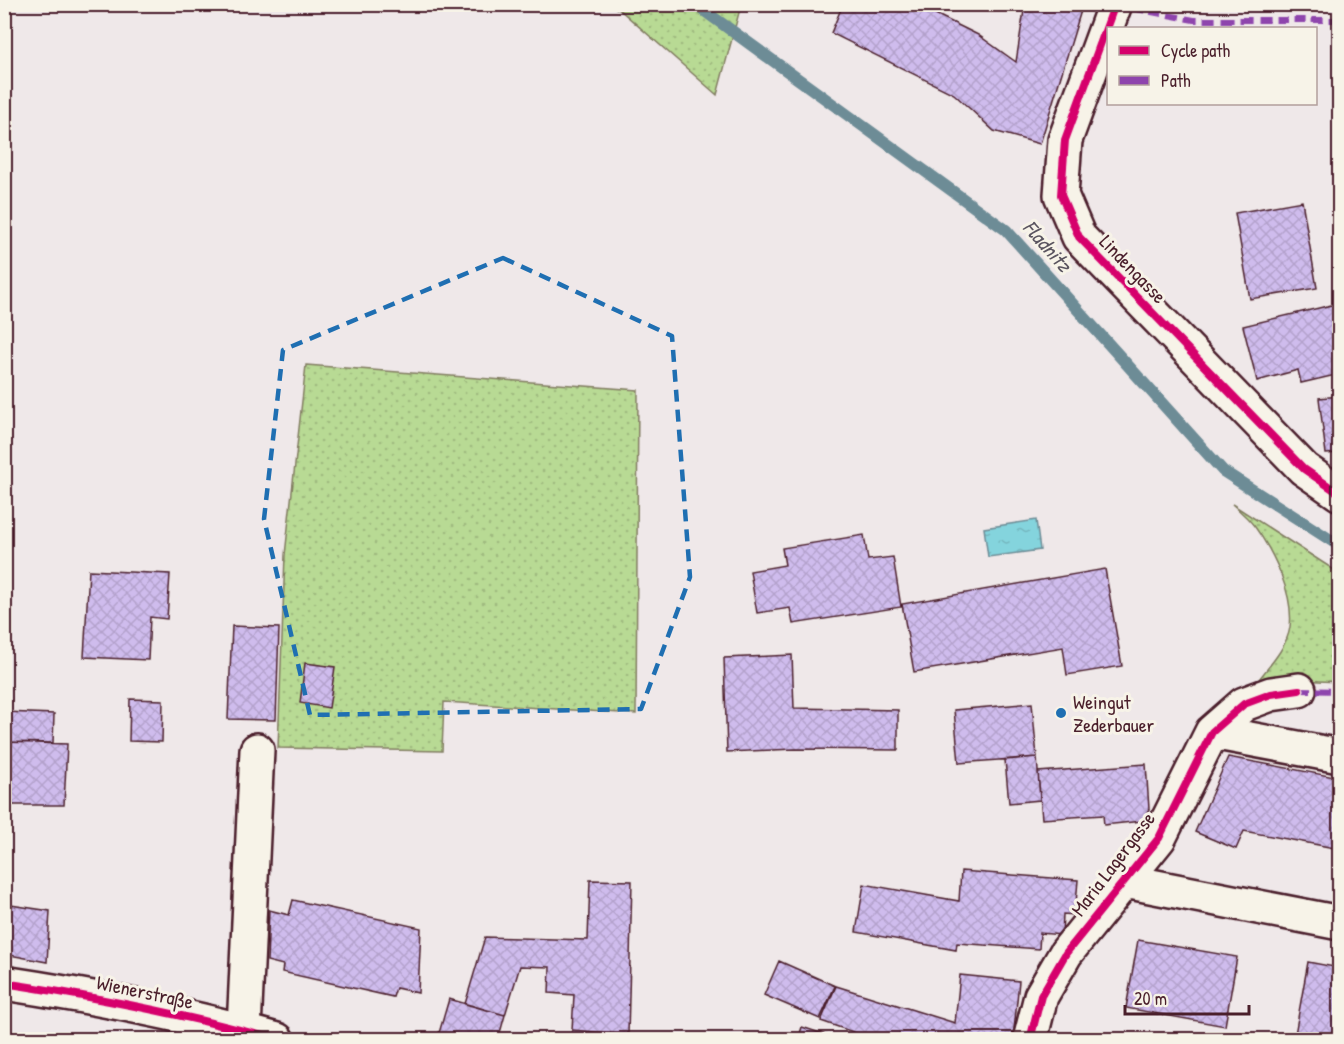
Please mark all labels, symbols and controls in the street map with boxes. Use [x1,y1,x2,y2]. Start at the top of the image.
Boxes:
legend [1107,27,1317,105]
text: Cycle path [1161,38,1231,63]
text: Path [1161,68,1191,93]
water label: Fladnitz [1016,214,1080,279]
street label: Lindengasse [1094,228,1173,309]
place label: Weingut Zederbauer [1073,688,1155,738]
marker: Weingut Zederbauer [1054,706,1068,720]
street label: Maria Lagergasse [1064,806,1161,921]
street label: Wienerstraße [94,968,196,1015]
scale bar [1125,978,1250,1016]
text: 20 m [1134,986,1167,1011]

